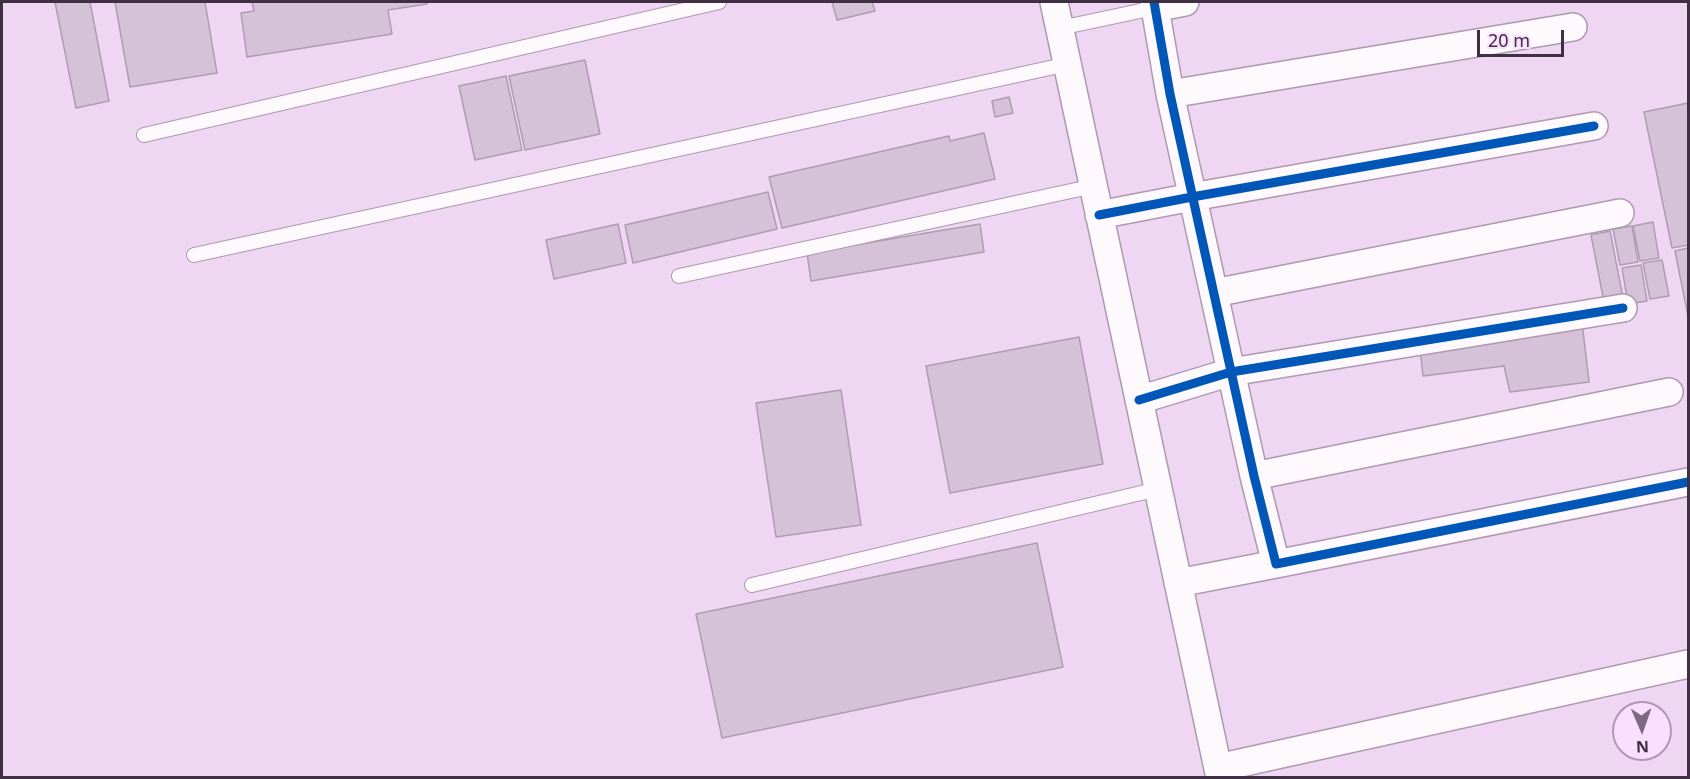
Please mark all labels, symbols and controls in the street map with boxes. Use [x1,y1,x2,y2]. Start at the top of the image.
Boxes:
scale bar [1480,18,1567,56]
text: 20 m [1488,28,1530,52]
north arrow [1612,701,1672,761]
text: N [1636,736,1649,758]

